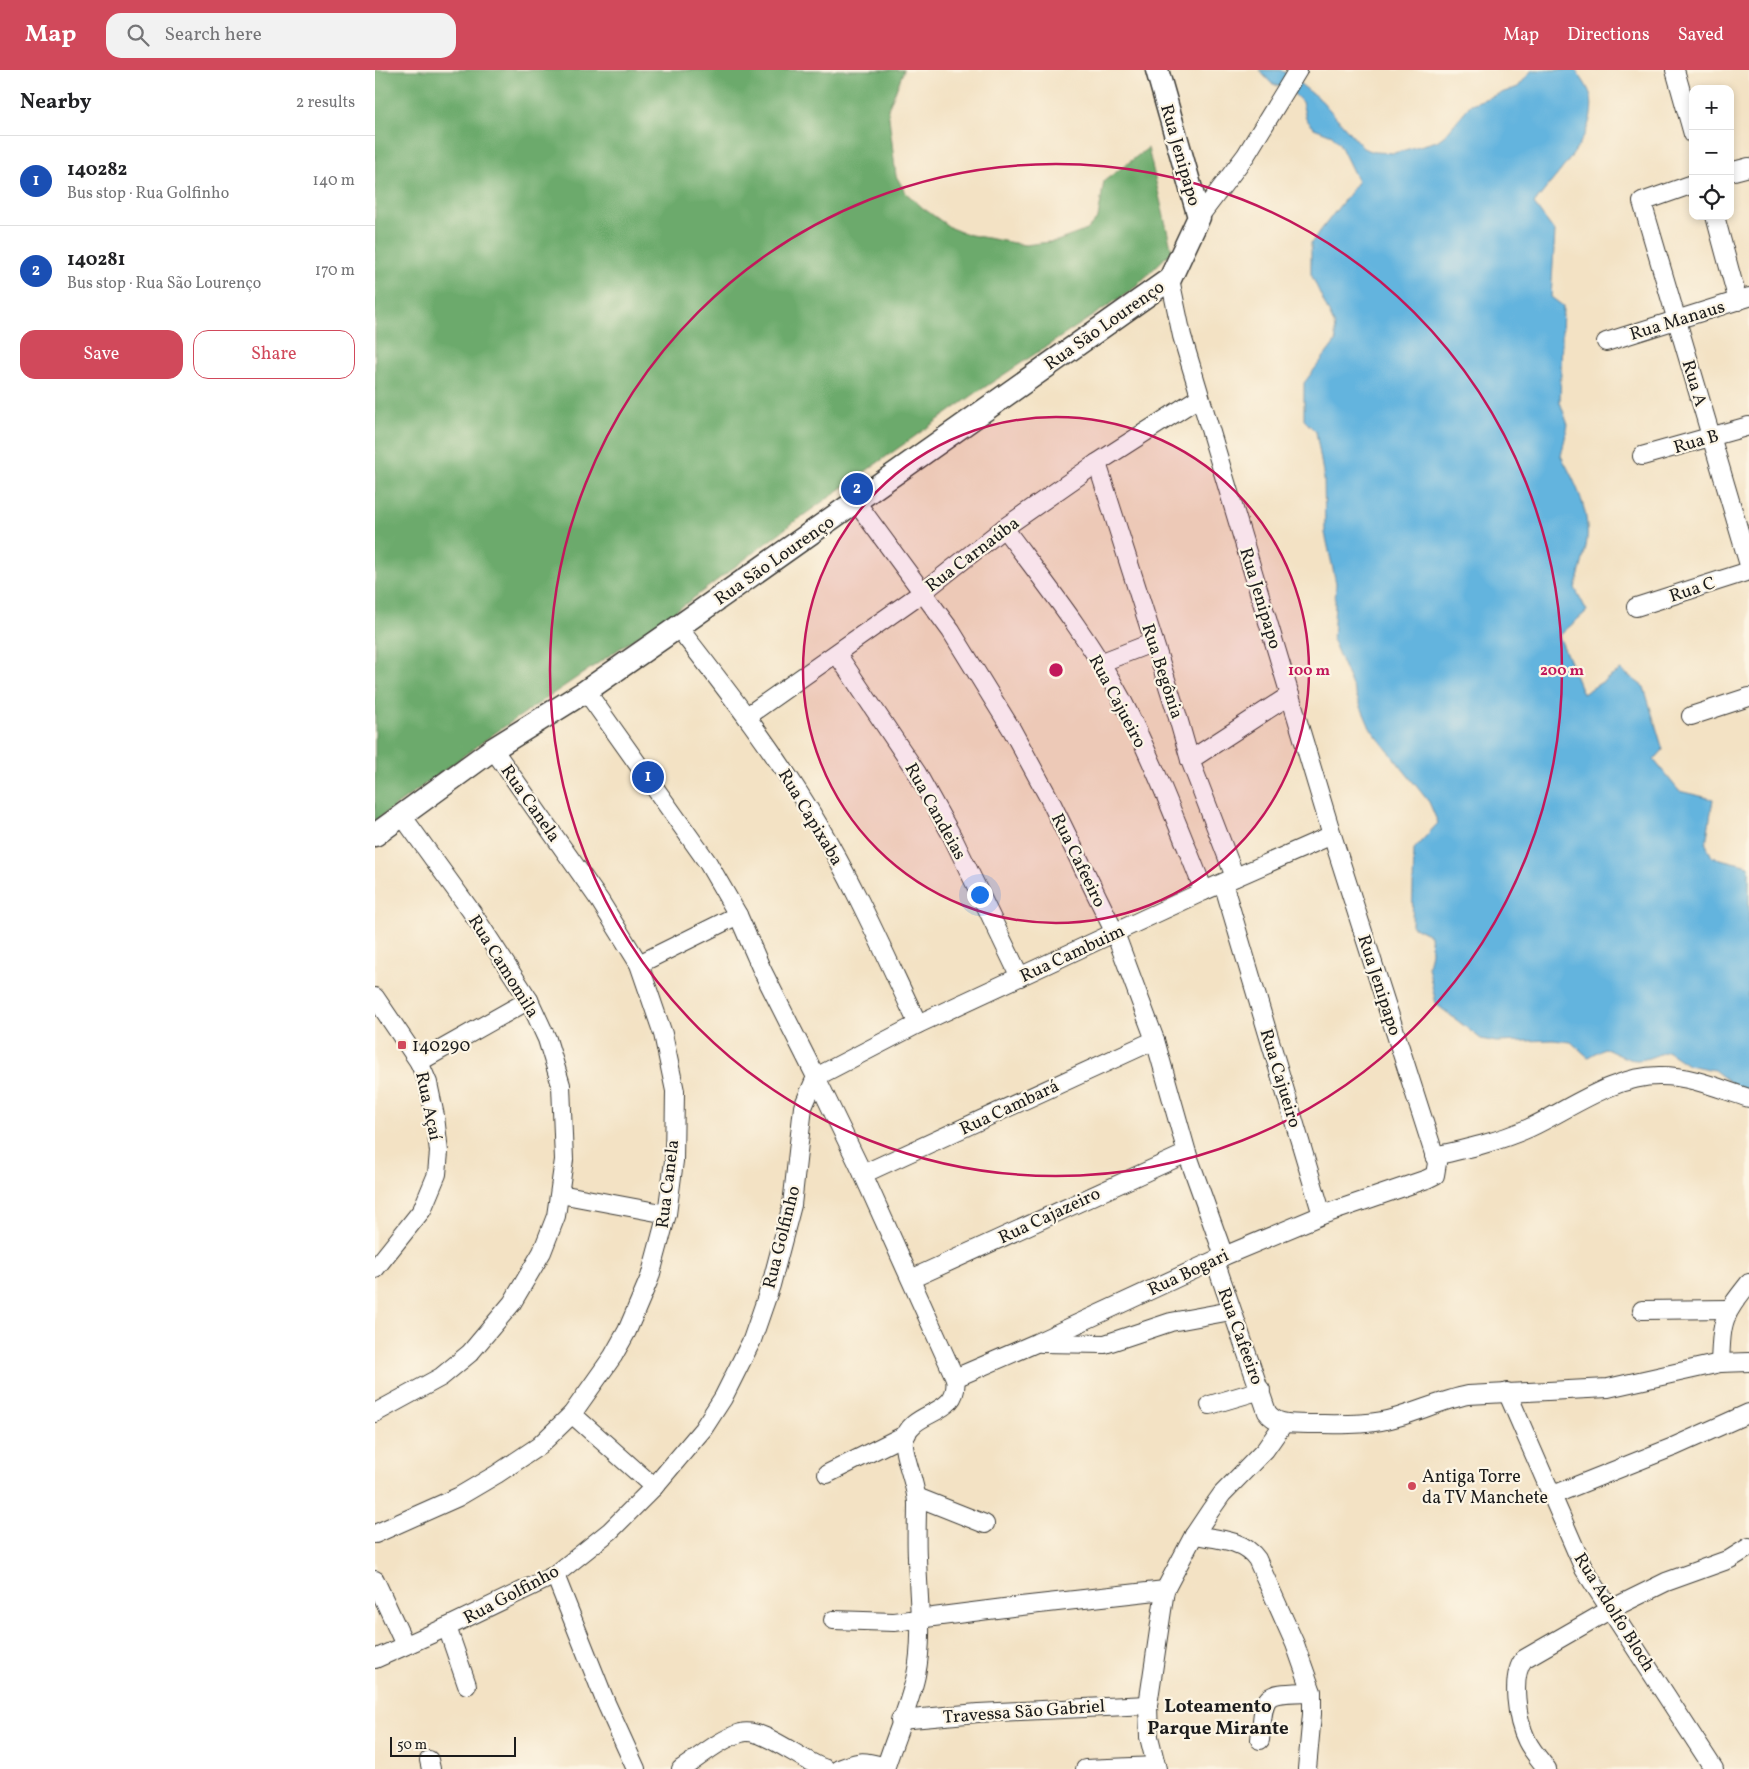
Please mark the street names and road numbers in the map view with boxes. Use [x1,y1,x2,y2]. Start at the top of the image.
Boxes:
street label: Rua Jenipapo [1153,102,1206,209]
street label: Rua São Lourenço [1040,275,1170,377]
street label: Rua Manaus [1627,295,1728,348]
street label: Rua A [1675,357,1713,410]
street label: Rua B [1671,424,1722,461]
street label: Rua São Lourenço [710,510,840,612]
street label: Rua Carnaúba [921,512,1025,599]
street label: Rua Jenipapo [1232,545,1287,652]
street label: Rua C [1666,571,1719,610]
street label: Rua Begônia [1134,621,1189,722]
street label: Rua Cajueiro [1082,651,1152,753]
street label: Rua Candeias [898,759,972,865]
street label: Rua Canela [494,760,566,848]
street label: Rua Capixaba [771,765,848,871]
street label: Rua Cafeeiro [1044,810,1111,912]
street label: Rua Camomila [461,911,544,1023]
street label: Rua Cambuim [1016,919,1129,990]
street label: Rua Jenipapo [1350,932,1407,1039]
street label: Rua Cajueiro [1253,1026,1306,1131]
street label: Rua Açaí [408,1070,447,1144]
street label: Rua Cambará [956,1074,1063,1142]
street label: Rua Canela [651,1138,686,1230]
street label: Rua Cajazeiro [995,1182,1105,1251]
street label: Rua Golfinho [758,1183,807,1291]
street label: Rua Bogari [1144,1244,1233,1303]
street label: Rua Cafeeiro [1210,1285,1269,1388]
street label: Rua Adolfo Bloch [1567,1548,1661,1677]
street label: Rua Golfinho [459,1560,564,1631]
street label: Travessa São Gabriel [942,1694,1106,1731]

